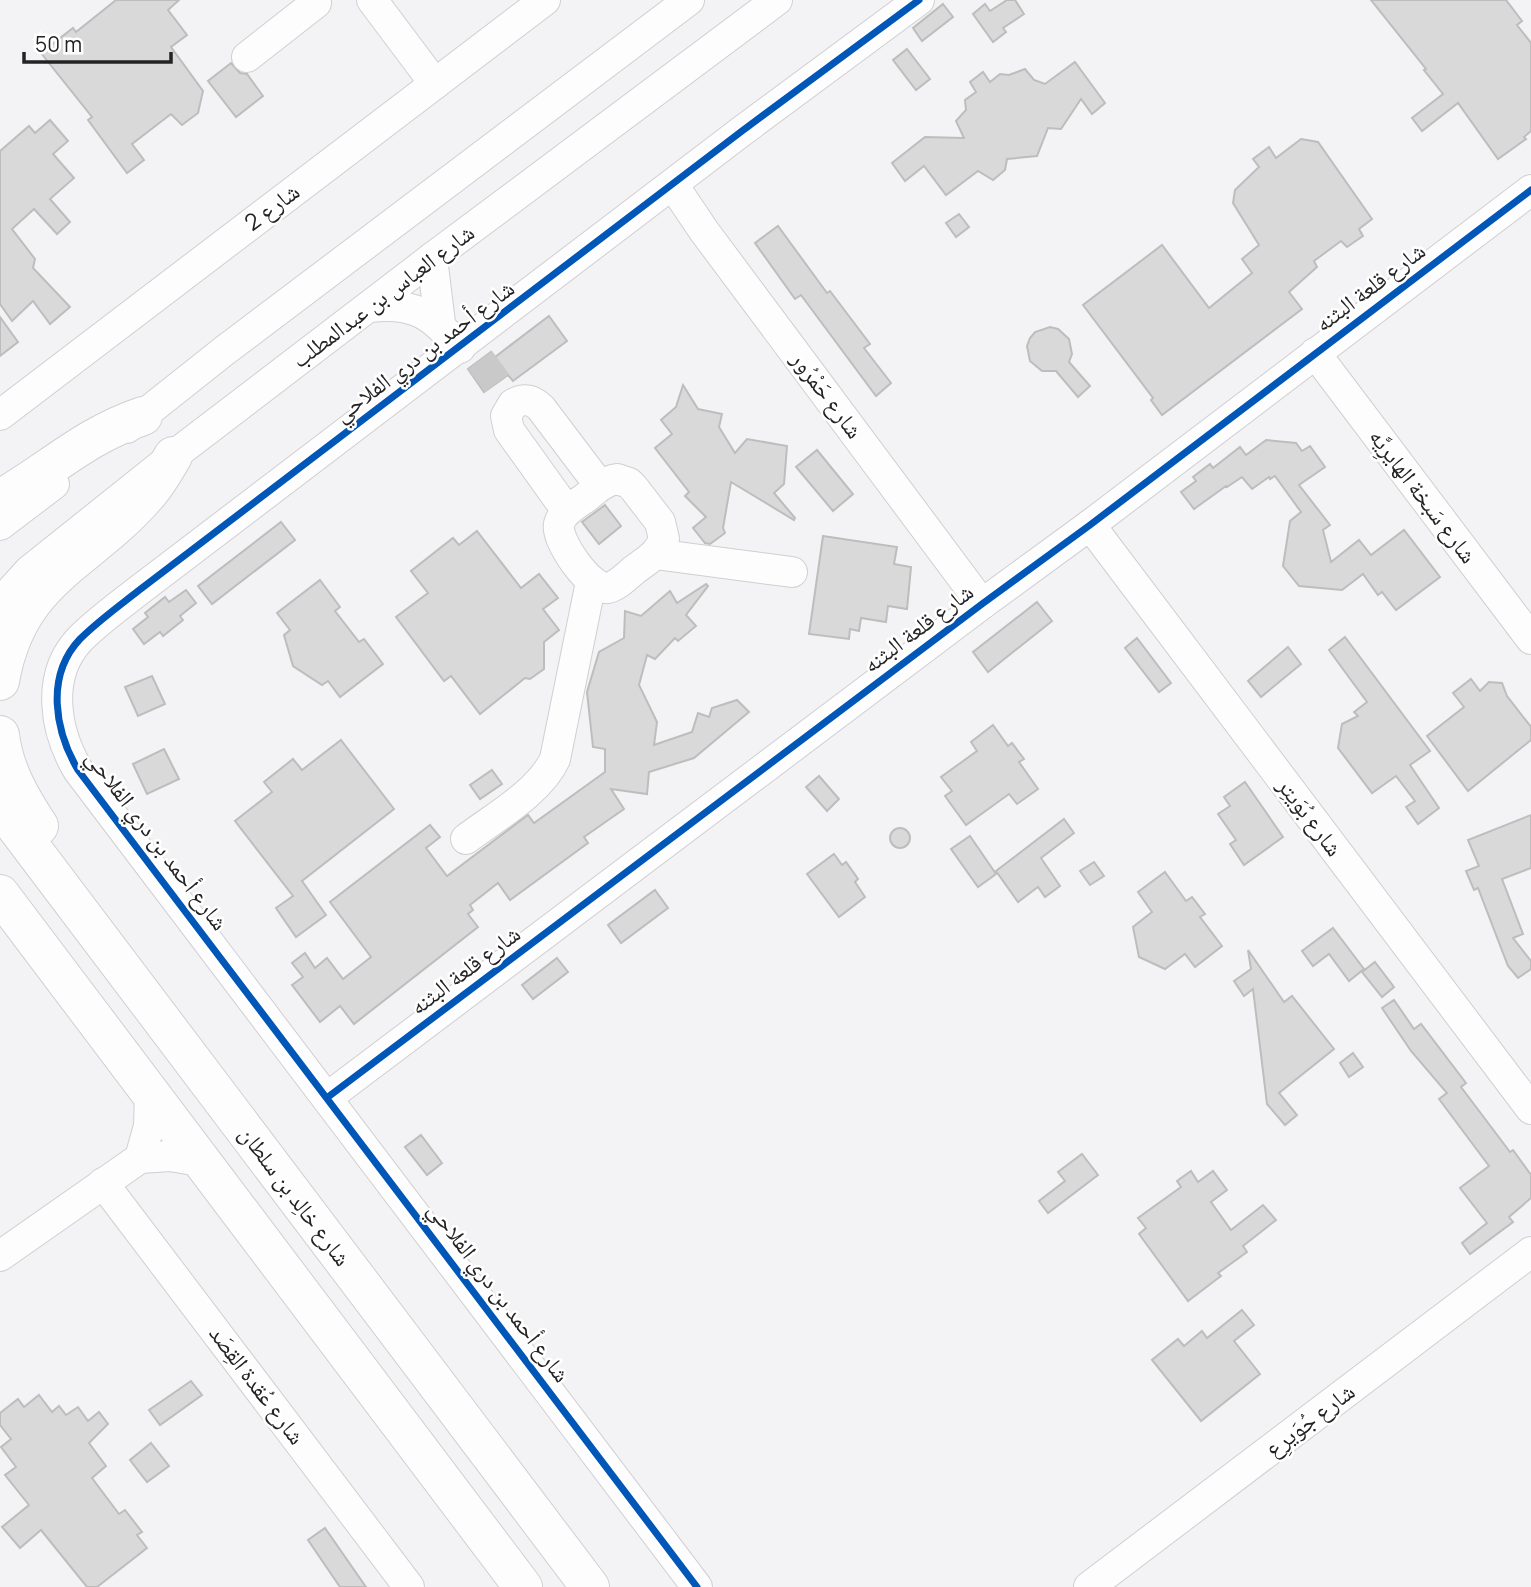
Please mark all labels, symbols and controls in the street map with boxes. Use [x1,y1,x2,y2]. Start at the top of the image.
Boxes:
scale bar [24,21,172,65]
text: 50 m [35,30,82,58]
street label: شارع 2 [237,175,306,237]
street label: شارع العباس بن عبدالمطلب [285,216,480,374]
street label: شارع قلعة البثنه [1308,234,1431,338]
street label: شارع أحمد بن دري الفلاحي [326,272,523,432]
street label: شارع حَمْرُور [784,343,871,445]
street label: شارع سَبخة الهايرِيَّه [1361,422,1485,571]
street label: شارع قلعة البثنه [856,575,979,679]
street label: شارع أحمد بن دري الفلاحي [76,742,236,939]
street label: شارع بُوَيتِر [1270,770,1351,862]
street label: شارع قلعة البثنه [403,917,526,1021]
street label: شارع خالِد بن سلطان [232,1119,359,1272]
street label: شارع أحمد بن دري الفلاحي [418,1194,578,1391]
street label: شارع عُقدة القِصَد [202,1318,313,1451]
street label: شارع جُوَيرِع [1258,1375,1362,1465]

